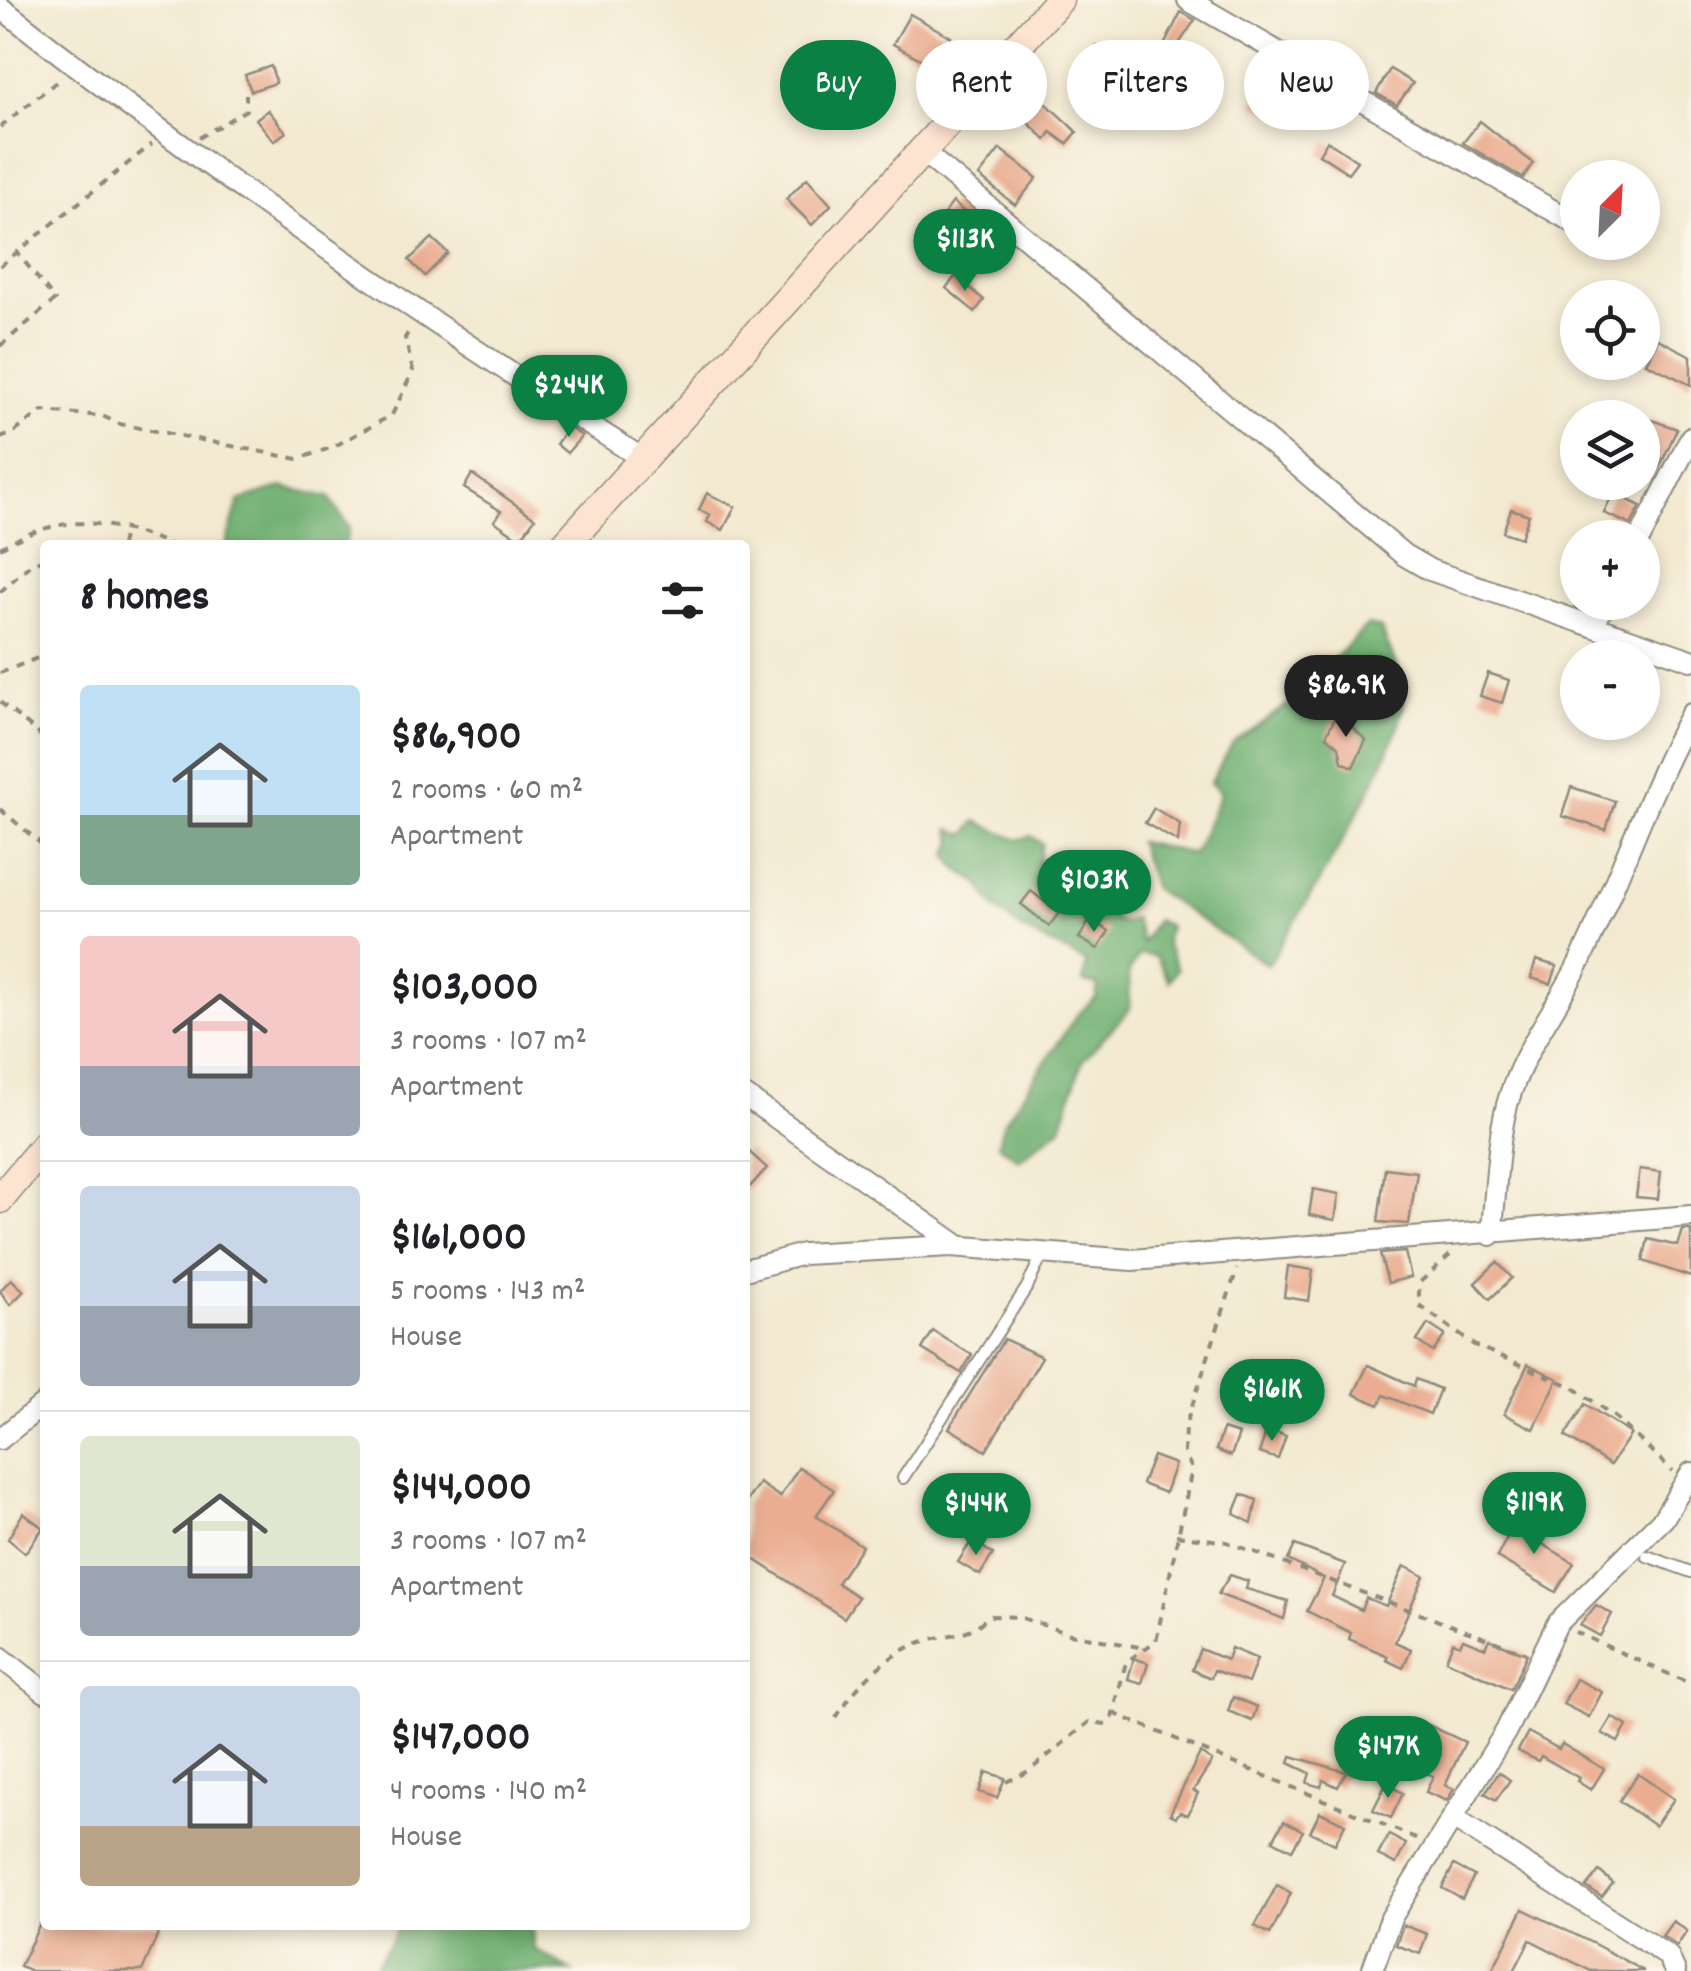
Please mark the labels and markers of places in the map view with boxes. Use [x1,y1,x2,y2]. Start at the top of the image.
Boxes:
pin: $113K [895,209,1035,294]
pin: $244K [499,355,639,440]
pin: $86.9K [1265,655,1427,740]
pin: $103K [1024,850,1164,935]
pin: $161K [1202,1359,1342,1444]
pin: $119K [1464,1472,1604,1557]
pin: $144K [906,1473,1046,1558]
pin: $147K [1318,1716,1458,1801]

